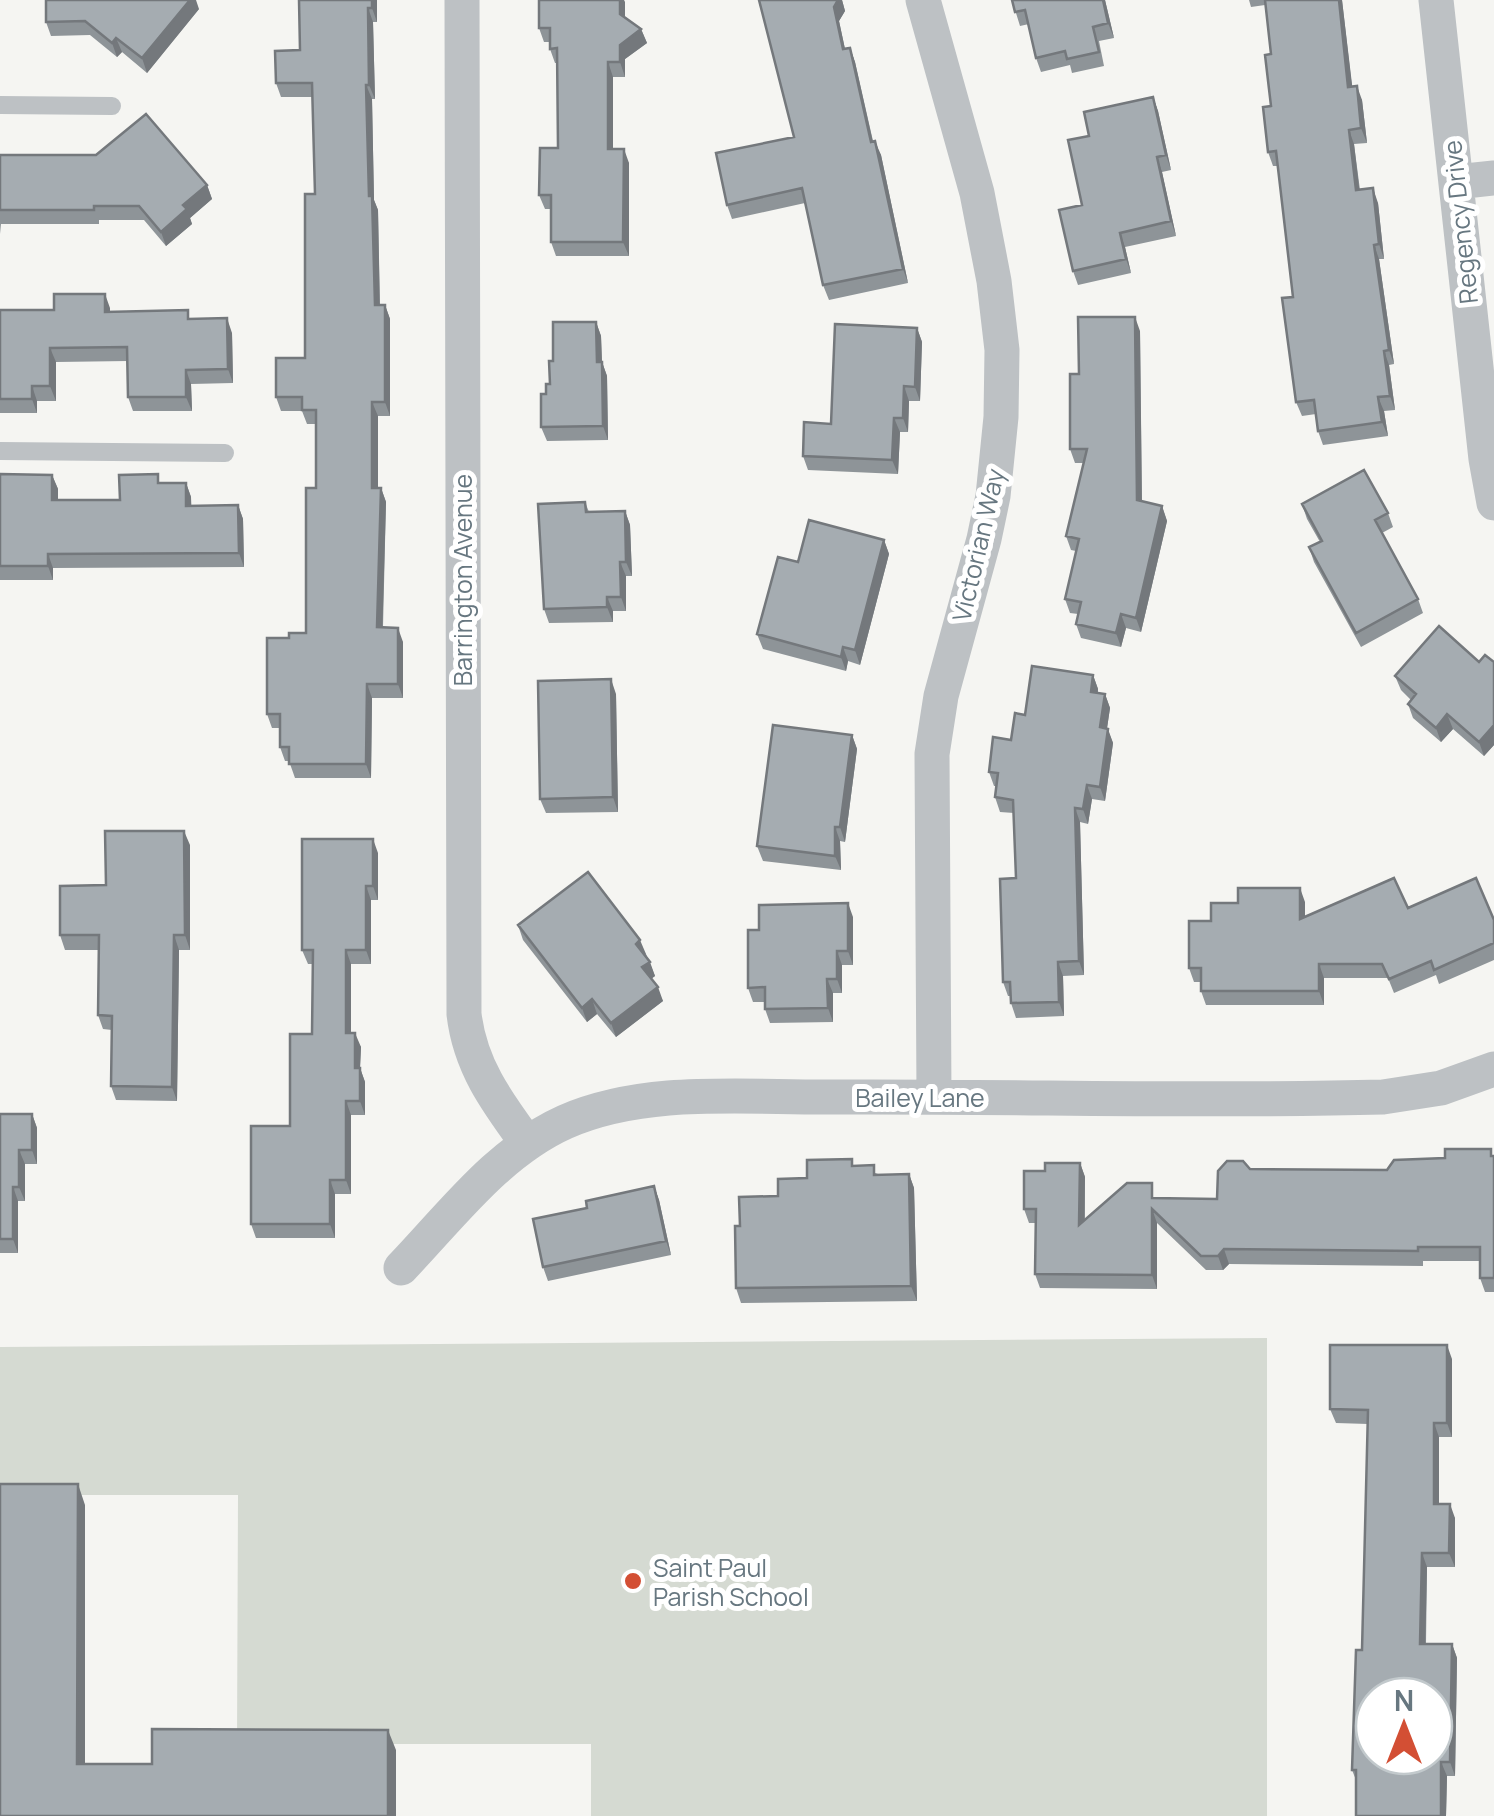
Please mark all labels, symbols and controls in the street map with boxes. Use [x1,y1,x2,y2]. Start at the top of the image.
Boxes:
street label: Regency Drive [1434,139,1486,305]
street label: Victorian Way [943,465,1013,625]
street label: Barrington Avenue [445,474,480,686]
street label: Bailey Lane [855,1080,985,1115]
place label: Saint Paul Parish School [653,1550,809,1614]
marker: Saint Paul Parish School [622,1570,644,1592]
north arrow [1354,1676,1454,1776]
text: N [1394,1681,1414,1719]

